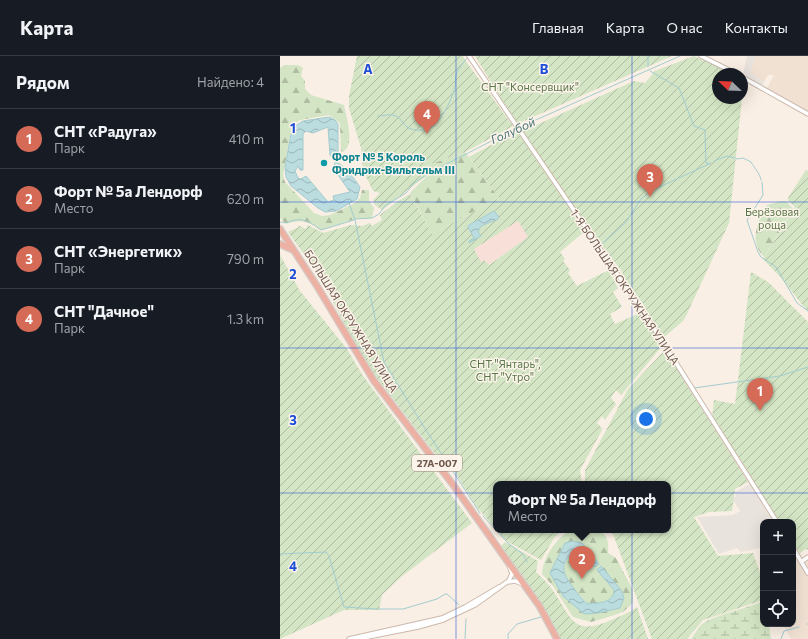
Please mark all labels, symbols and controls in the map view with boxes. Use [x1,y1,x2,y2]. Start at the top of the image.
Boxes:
text: Карта [20,16,73,39]
text: Главная [532,19,584,36]
text: Карта [606,19,644,36]
text: О нас [666,19,703,36]
text: Контакты [725,19,788,36]
text: A [363,61,373,77]
text: B [540,61,549,77]
north arrow [712,68,748,104]
text: Рядом [16,72,70,93]
text: Найдено: 4 [197,74,264,90]
park label: СНТ "Консервщик" [481,80,579,93]
pin: 4 [414,101,440,134]
water label: Голубой [488,114,537,146]
text: 1 [290,120,296,136]
text: СНТ «Радуга» [54,122,157,140]
text: 1 [26,131,32,147]
text: 410 m [229,131,264,147]
text: Парк [54,140,85,156]
place label: Форт № 5 Король Фридрих-Вильгельм III [332,150,455,176]
marker: Форт № 5 Король Фридрих-Вильгельм III [319,158,329,168]
pin: 3 [637,164,663,197]
text: Форт № 5а Лендорф [54,182,202,200]
text: 2 [25,191,33,207]
text: 620 m [227,191,264,207]
text: Место [54,200,94,216]
park label: Берёзовая роща [745,205,799,231]
street label: 1-Я БОЛЬШАЯ ОКРУЖНАЯ УЛИЦА [568,207,683,367]
text: СНТ «Энергетик» [54,242,182,260]
street label: БОЛЬШАЯ ОКРУЖНАЯ УЛИЦА [302,247,401,395]
text: 3 [25,251,33,267]
text: 790 m [227,251,264,267]
text: Парк [54,260,85,276]
text: 2 [289,266,297,282]
text: СНТ "Дачное" [54,302,154,320]
text: 4 [25,311,33,327]
text: 1.3 km [227,311,264,327]
text: Парк [54,320,85,336]
park label: СНТ "Янтарь", СНТ "Утро" [469,357,541,383]
pin: 1 [747,378,773,411]
your location [636,409,656,429]
text: 3 [289,412,297,428]
road number: 27А-007 [412,455,462,471]
popup [493,481,671,533]
text: Форт № 5а Лендорф [508,490,656,508]
text: Место [508,508,547,524]
map controls [760,519,796,627]
button: + [760,519,796,555]
pin: 2 [569,546,595,579]
button: − [760,555,796,591]
text: 4 [289,558,297,574]
button: locate [760,591,796,627]

